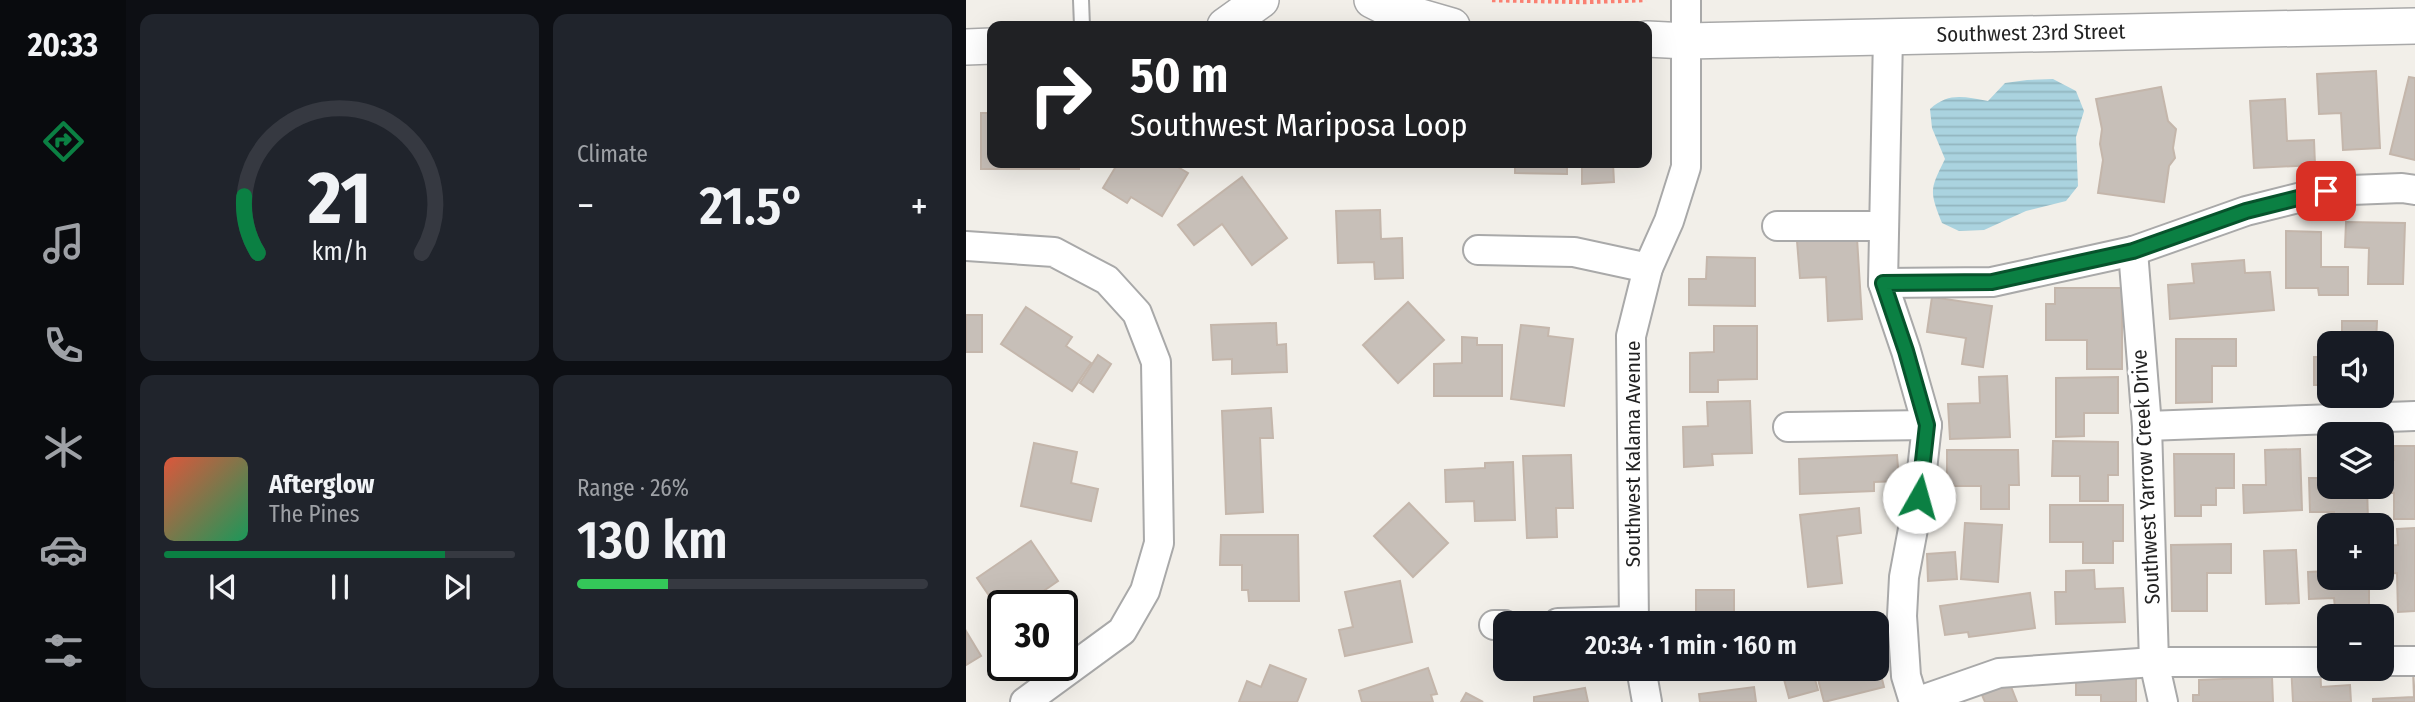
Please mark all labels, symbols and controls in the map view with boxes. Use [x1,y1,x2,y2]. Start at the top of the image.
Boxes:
street label: Southwest 23rd Street [1937,18,2126,48]
text: 20:33 [28,26,98,64]
text: 50 m [1130,46,1228,105]
icon: right [1015,49,1106,140]
text: Southwest Mariposa Loop [1130,106,1468,144]
icon: directions [39,117,88,166]
text: Climate [577,140,648,168]
text: 21 [307,156,371,243]
pin [2296,161,2356,221]
icon: arrive [2307,172,2345,210]
text: 21.5° [700,175,805,238]
text: − [577,183,594,229]
text: + [911,183,928,229]
icon: music [39,219,88,268]
text: km/h [312,237,367,267]
icon: phone [39,321,88,370]
map controls [2317,331,2394,681]
button: sound [2317,331,2394,408]
street label: Southwest Kalama Avenue [1620,341,1646,567]
street label: Southwest Yarrow Creek Drive [2126,349,2166,605]
button: layers [2317,422,2394,499]
icon: climate [39,423,88,472]
position arrow [1882,460,1956,534]
text: Afterglow [269,469,374,500]
text: Range · 26% [577,474,689,502]
text: The Pines [269,500,360,528]
text: 130 km [577,509,728,572]
button: + [2317,513,2394,590]
icon: car [39,525,88,574]
icon: previous [204,568,242,606]
icon: pause [321,568,359,606]
icon: next [438,568,476,606]
speed limit sign: 30 [987,590,1078,681]
button: − [2317,604,2394,681]
icon: filters [39,626,88,675]
text: 20:34 · 1 min · 160 m [1585,630,1797,661]

